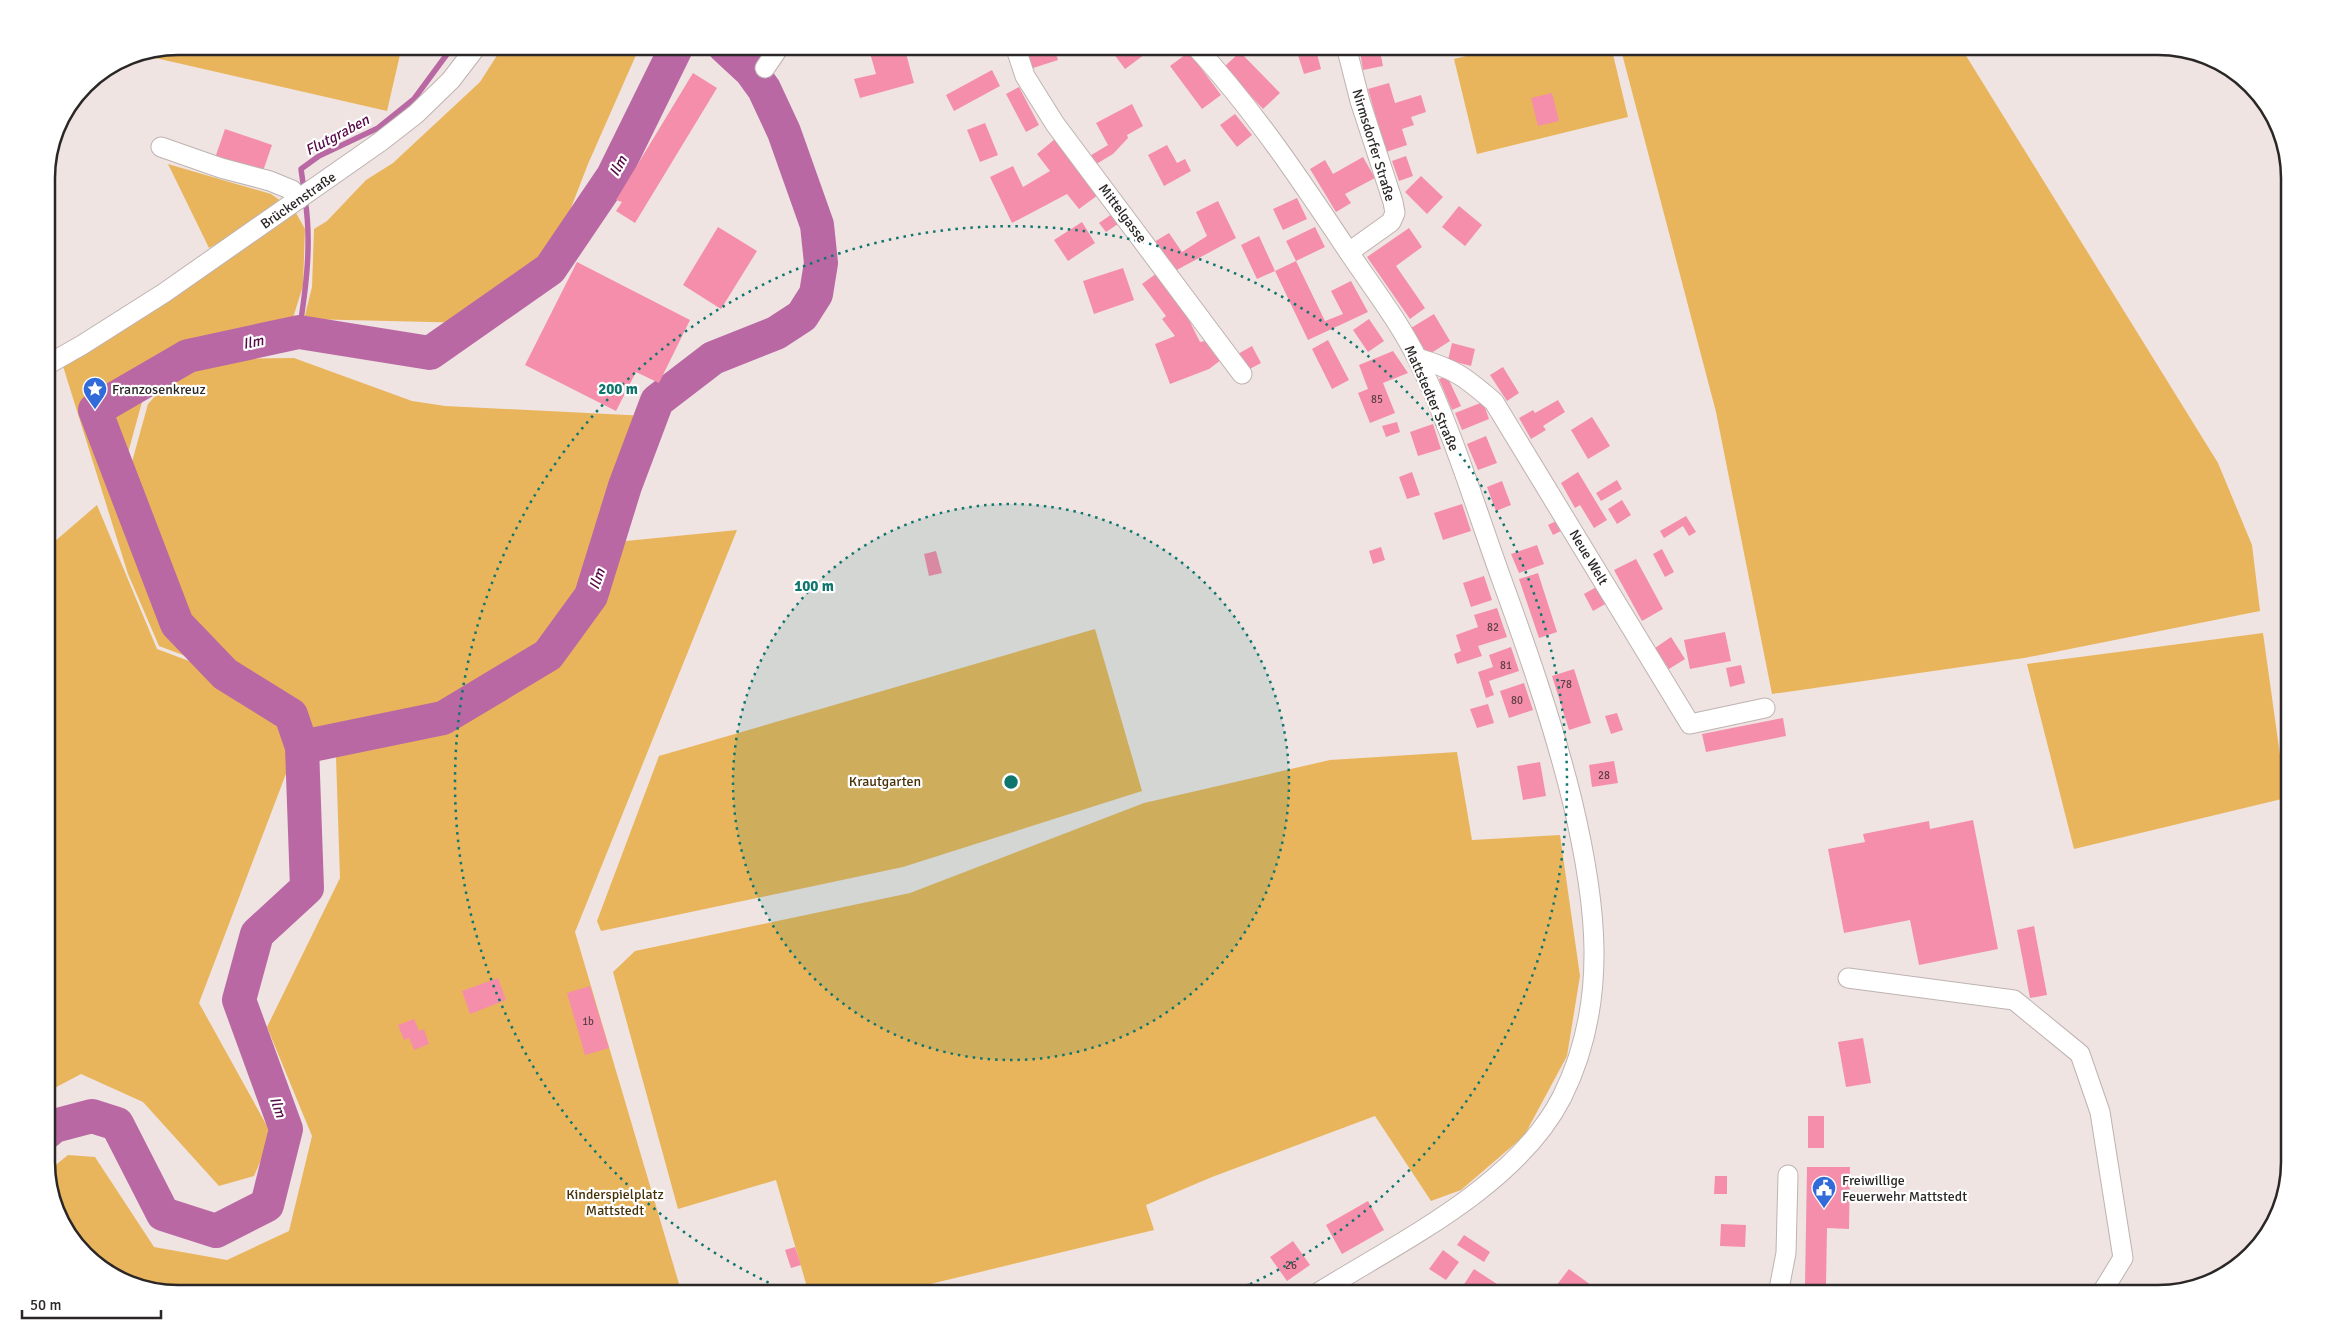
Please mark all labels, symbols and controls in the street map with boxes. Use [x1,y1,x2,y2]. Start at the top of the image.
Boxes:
street label: Nirmsdorfer Straße [1348,87,1399,203]
water label: Flutgraben [302,110,373,159]
water label: Ilm [605,152,631,179]
street label: Brückenstraße [257,168,339,233]
street label: Mittelgasse [1095,180,1150,246]
water label: Ilm [241,331,266,353]
street label: Mattstedter Straße [1401,343,1462,454]
place icon: Franzosenkreuz [82,376,108,410]
text: 200 m [598,380,638,398]
place label: Franzosenkreuz [112,381,206,398]
house number: 85 [1371,393,1383,406]
street label: Neue Welt [1565,527,1612,588]
water label: Ilm [585,565,609,592]
text: 100 m [794,577,834,595]
house number: 82 [1487,621,1499,634]
house number: 81 [1500,659,1512,672]
house number: 78 [1560,678,1572,691]
house number: 80 [1511,694,1523,707]
house number: 28 [1598,769,1610,782]
park label: Krautgarten [849,773,921,790]
centre of rings [1002,773,1020,791]
house number: 1b [582,1015,594,1028]
water label: Ilm [266,1094,290,1121]
place label: Freiwillige Feuerwehr Mattstedt [1842,1172,1967,1205]
public building icon: Freiwillige Feuerwehr Mattstedt [1811,1175,1837,1209]
park label: Kinderspielplatz Mattstedt [566,1186,664,1219]
house number: 26 [1285,1259,1297,1272]
scale bar [22,1288,161,1320]
text: 50 m [30,1296,61,1314]

